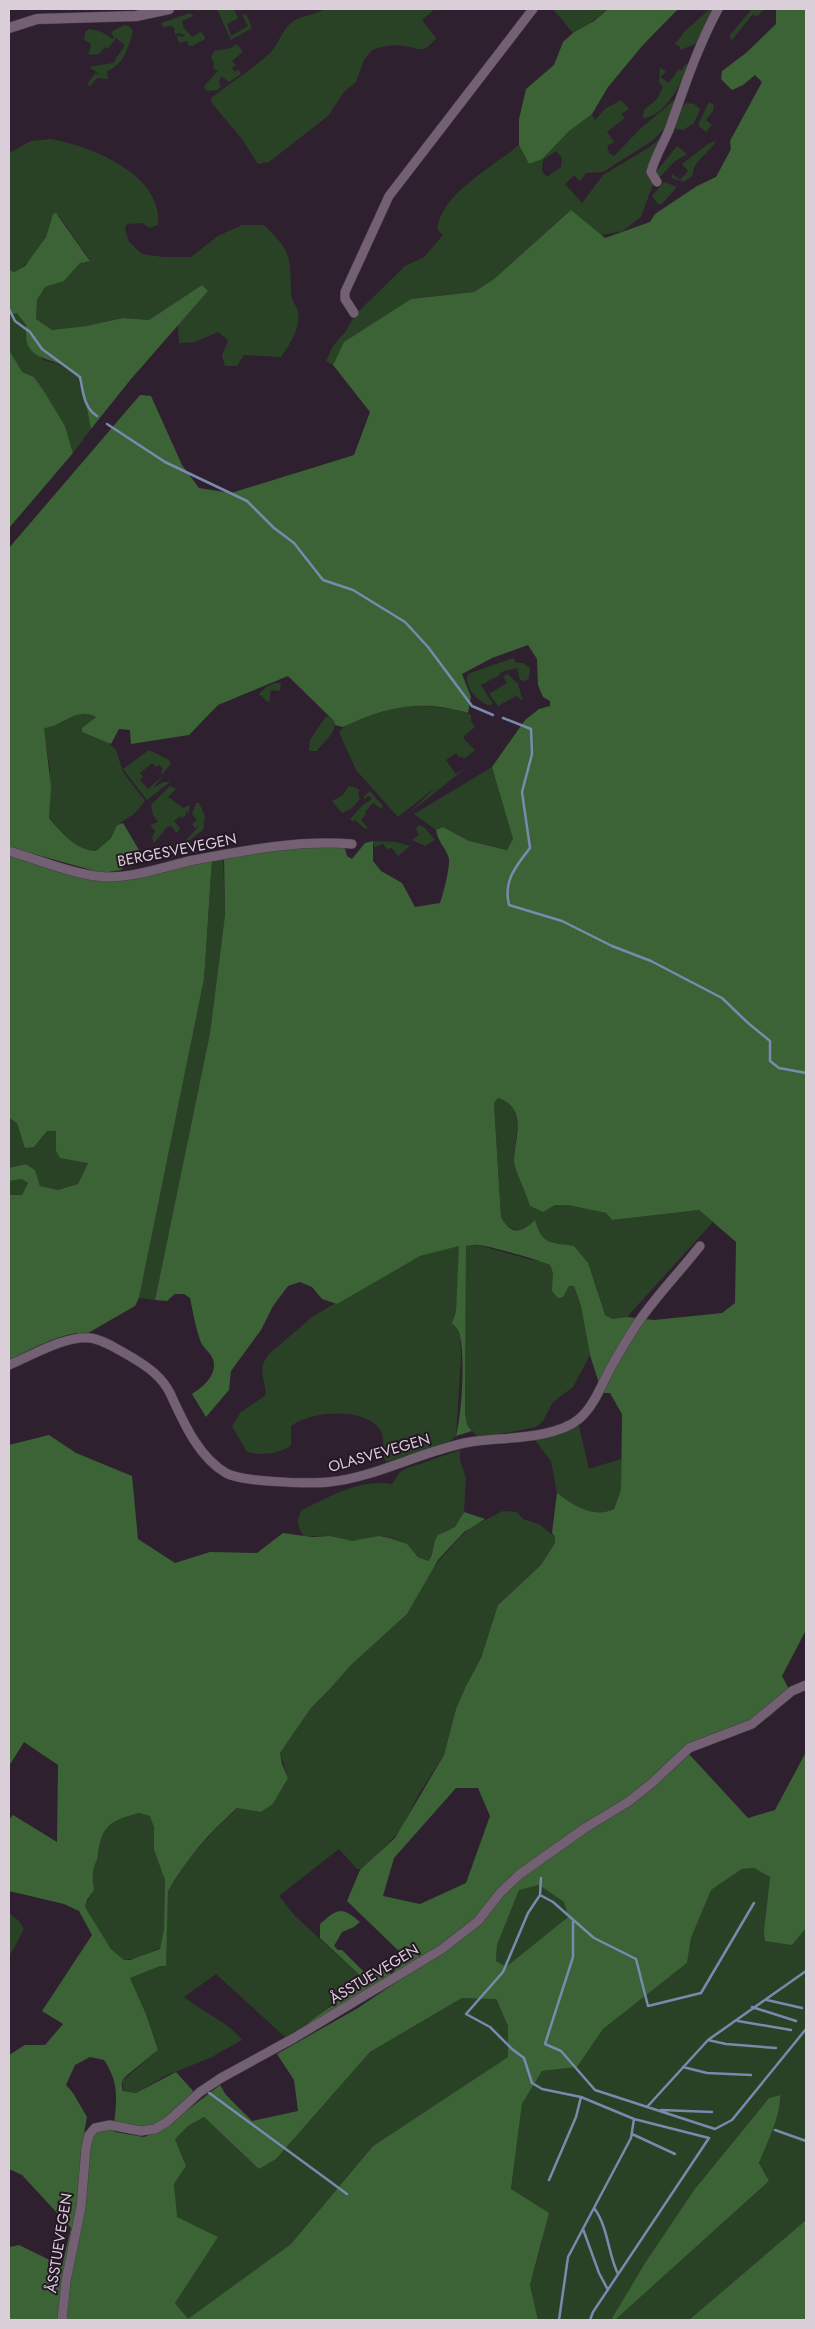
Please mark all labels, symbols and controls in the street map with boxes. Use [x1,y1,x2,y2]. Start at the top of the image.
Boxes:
street label: BERGESVEVEGEN [116,828,238,872]
street label: OLASVEVEGEN [326,1428,432,1478]
street label: ÅSSTUEVEGEN [325,1939,423,2009]
street label: ÅSSTUEVEGEN [40,2192,78,2294]

